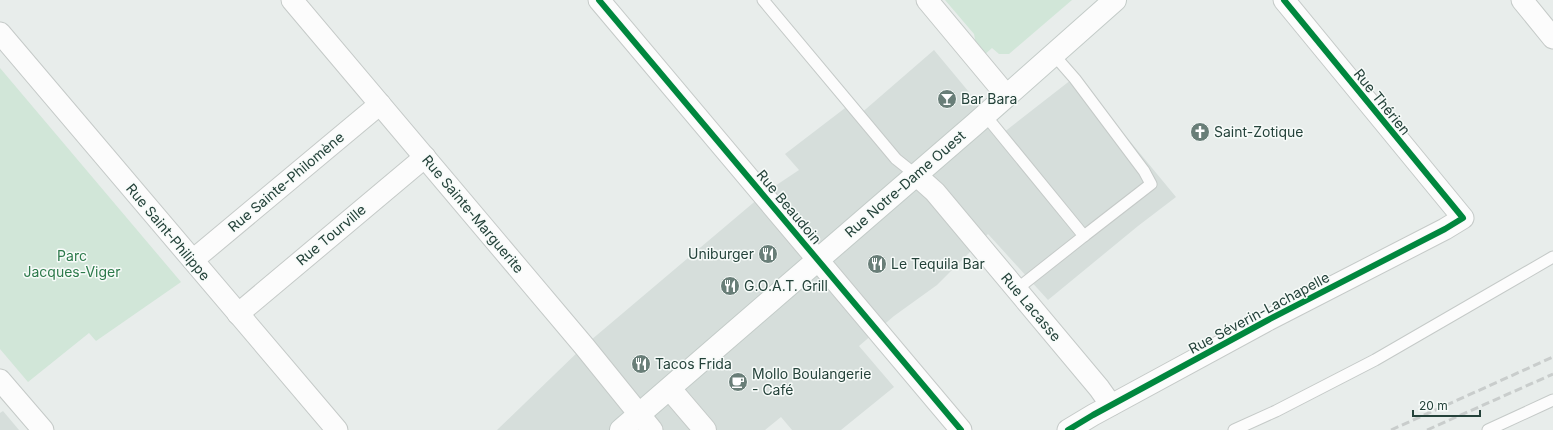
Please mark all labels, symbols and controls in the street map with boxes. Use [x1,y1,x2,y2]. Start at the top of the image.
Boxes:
street label: Rue Thérien [1351,65,1414,138]
bar icon: Bar Bara [936,88,958,110]
place label: Bar Bara [961,90,1017,107]
church icon: Saint-Zotique [1189,121,1211,143]
place label: Saint-Zotique [1214,123,1303,140]
street label: Rue Notre-Dame Ouest [841,126,969,241]
street label: Rue Sainte-Philomène [224,128,347,235]
street label: Rue Sainte-Marguerite [419,151,528,276]
street label: Rue Beaudoin [753,166,825,247]
street label: Rue Saint-Philippe [123,180,214,284]
street label: Rue Tourville [292,201,369,269]
restaurant icon: Uniburger [757,243,779,265]
place label: Uniburger [688,245,754,262]
park label: Parc Jacques-Viger [23,247,121,280]
restaurant icon: Le Tequila Bar [866,253,888,275]
place label: Le Tequila Bar [891,255,985,272]
street label: Rue Séverin-Lachapelle [1185,268,1332,357]
street label: Rue Lacasse [998,269,1065,344]
restaurant icon: G.O.A.T. Grill [719,275,741,297]
place label: G.O.A.T. Grill [744,277,828,294]
restaurant icon: Tacos Frida [630,353,652,375]
place label: Tacos Frida [655,355,732,372]
place label: Mollo Boulangerie - Café [752,365,871,398]
cafe icon: Mollo Boulangerie - Café [727,371,749,393]
scale bar [1413,392,1480,418]
text: 20 m [1419,398,1448,413]

